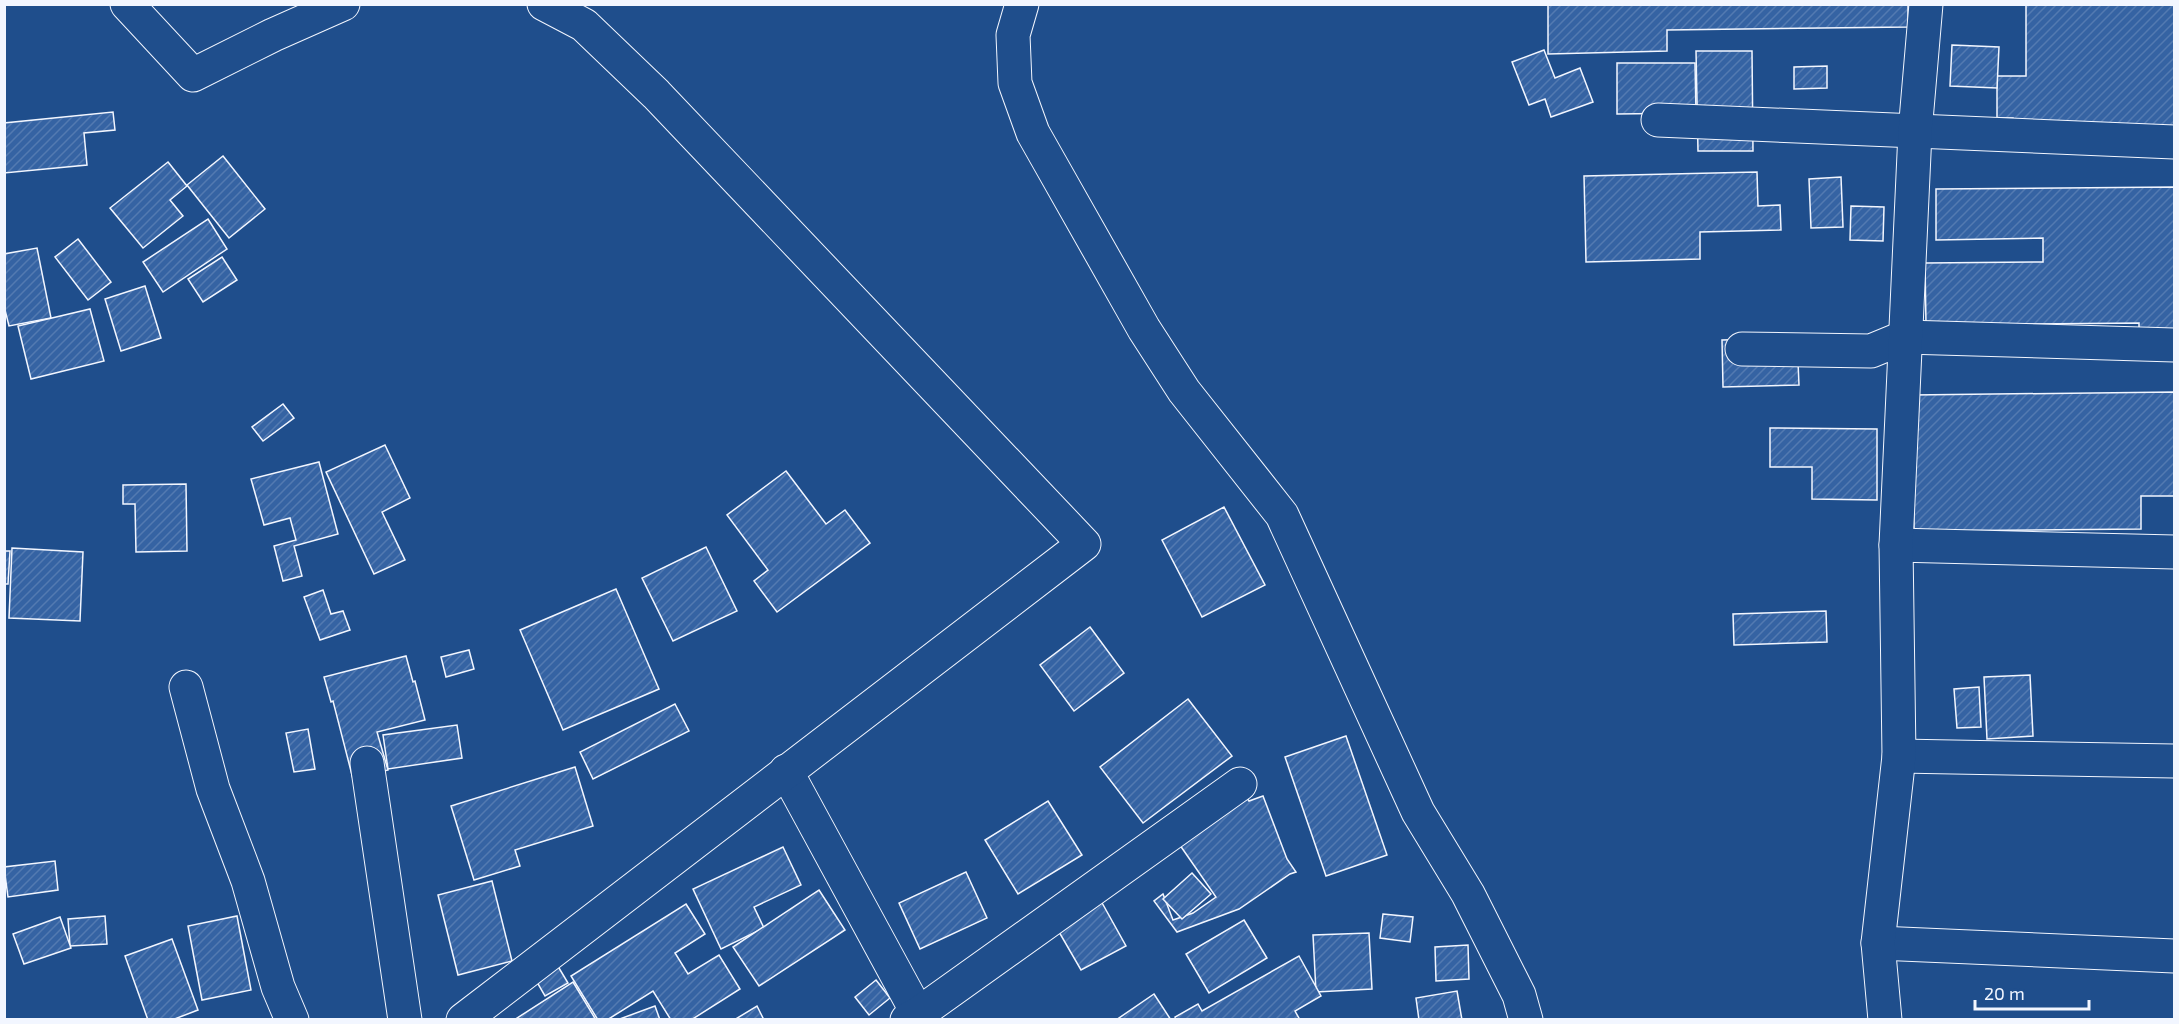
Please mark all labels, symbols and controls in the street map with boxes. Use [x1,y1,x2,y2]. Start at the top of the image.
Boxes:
scale bar [1975,973,2089,1011]
text: 20 m [1984,982,2025,1004]

